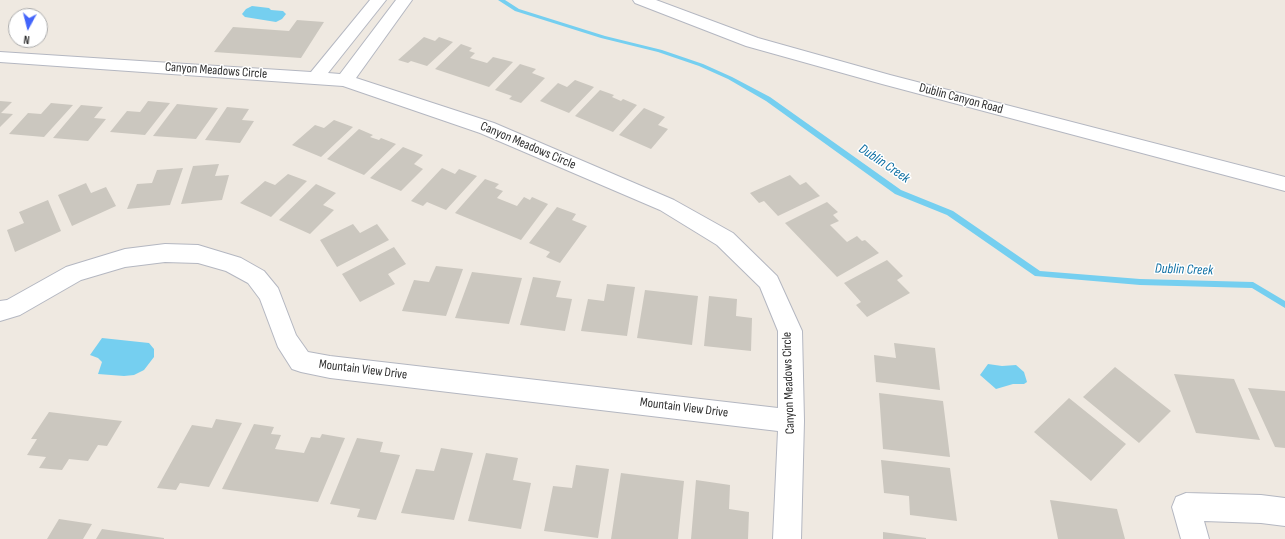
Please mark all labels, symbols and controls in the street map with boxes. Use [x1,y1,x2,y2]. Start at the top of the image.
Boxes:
north arrow [8,8,48,48]
text: N [23,33,30,46]
street label: Canyon Meadows Circle [164,60,268,82]
street label: Dublin Canyon Road [917,80,1005,118]
street label: Canyon Meadows Circle [478,119,578,173]
water label: Dublin Creek [855,141,913,187]
water label: Dublin Creek [1155,261,1213,279]
street label: Canyon Meadows Circle [779,332,799,434]
street label: Mountain View Drive [318,357,408,383]
street label: Mountain View Drive [639,395,729,421]

